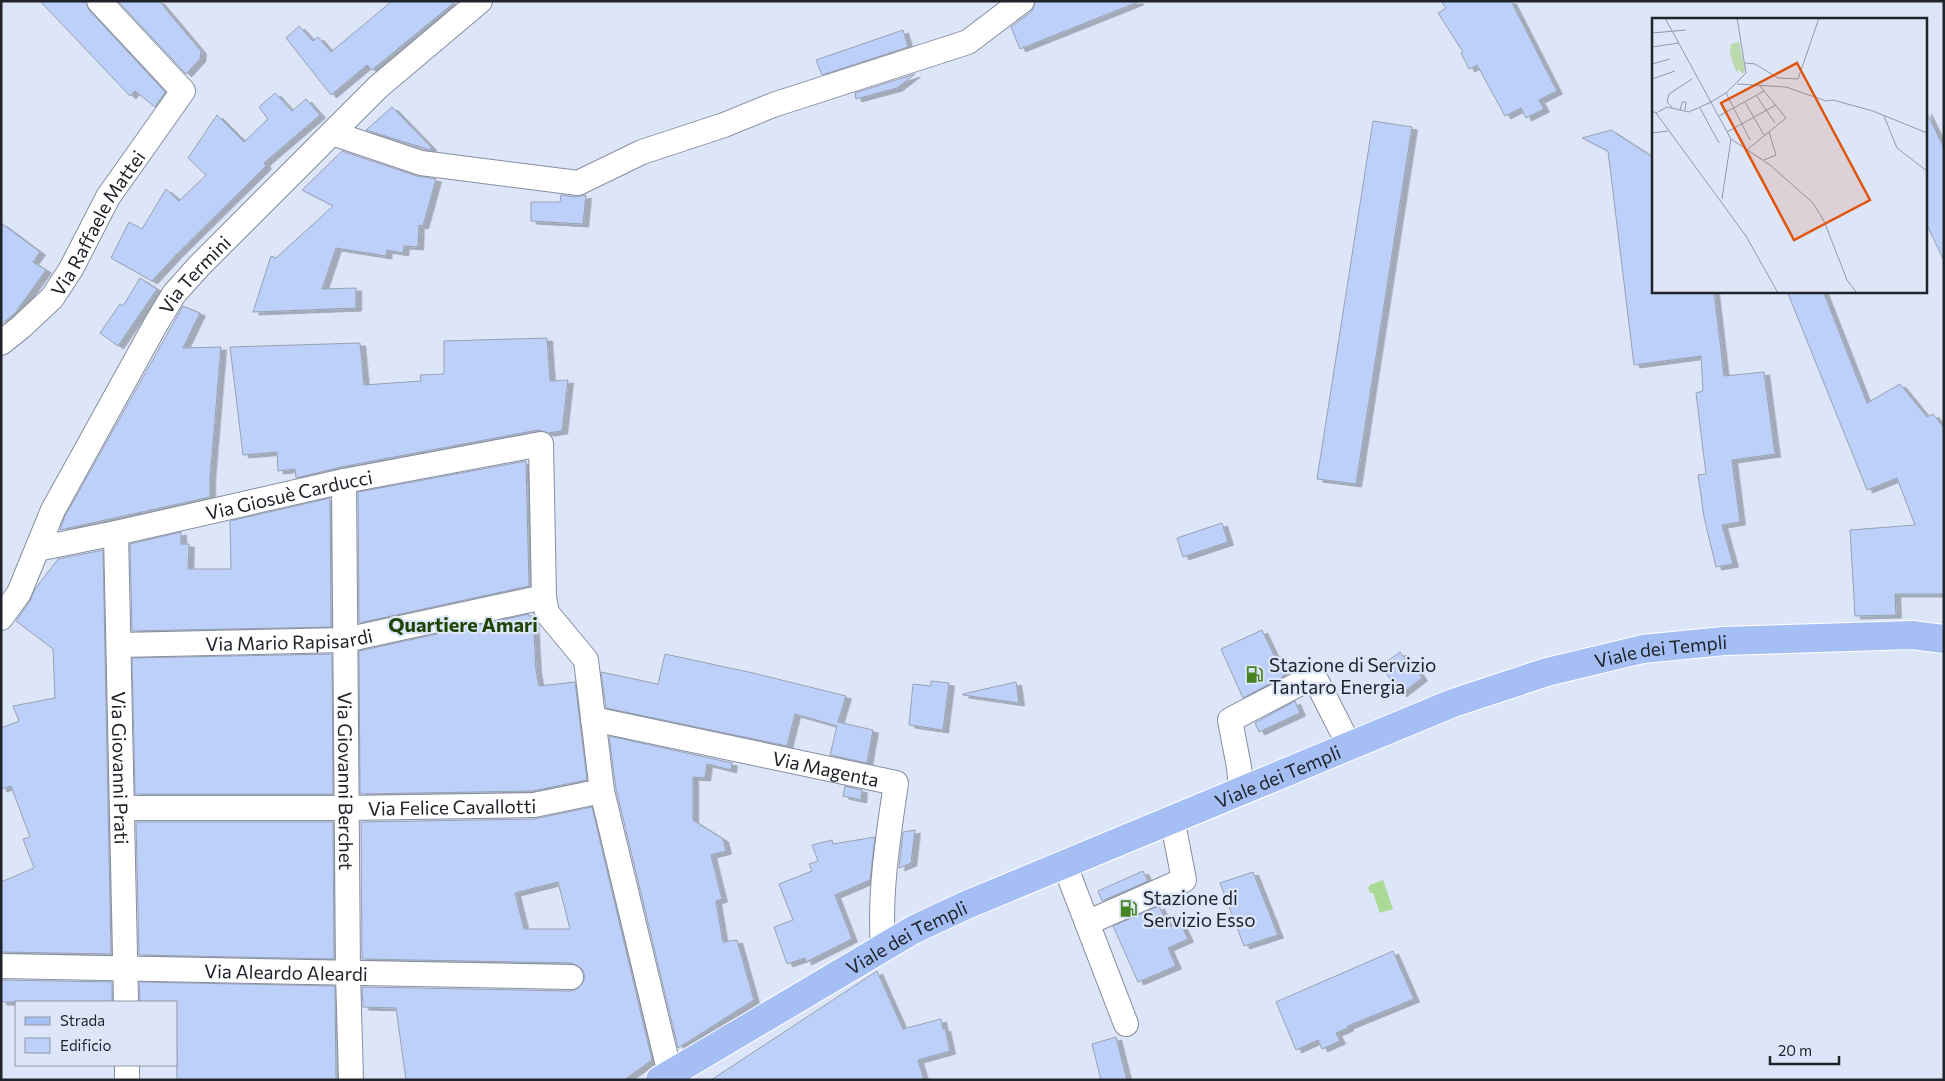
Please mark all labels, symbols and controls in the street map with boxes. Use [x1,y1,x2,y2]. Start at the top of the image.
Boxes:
inset map [1652,18,1928,292]
street label: Via Raffaele Mattei [45,145,149,300]
street label: Via Termini [153,230,235,318]
street label: Via Giosuè Carducci [204,464,374,524]
district label: Quartiere Amari [388,612,538,636]
street label: Via Mario Rapisardi [205,623,374,655]
street label: Viale dei Templi [1592,629,1727,672]
place label: Stazione di Servizio Tantaro Energia [1269,653,1436,698]
fuel station icon: Stazione di Servizio Tantaro Energia [1245,665,1265,685]
street label: Via Giovanni Prati [108,691,134,845]
street label: Via Giovanni Berchet [334,692,359,871]
street label: Viale dei Templi [1211,739,1344,812]
street label: Via Magenta [771,746,881,791]
street label: Via Felice Cavallotti [368,793,536,819]
place label: Stazione di Servizio Esso [1143,886,1256,931]
street label: Viale dei Templi [842,895,970,979]
fuel station icon: Stazione di Servizio Esso [1119,898,1139,918]
street label: Via Aleardo Aleardi [204,958,368,985]
legend [15,1001,178,1066]
text: Strada [60,1011,105,1029]
scale bar [1770,1034,1839,1066]
text: Edificio [60,1036,111,1054]
text: 20 m [1778,1041,1812,1059]

